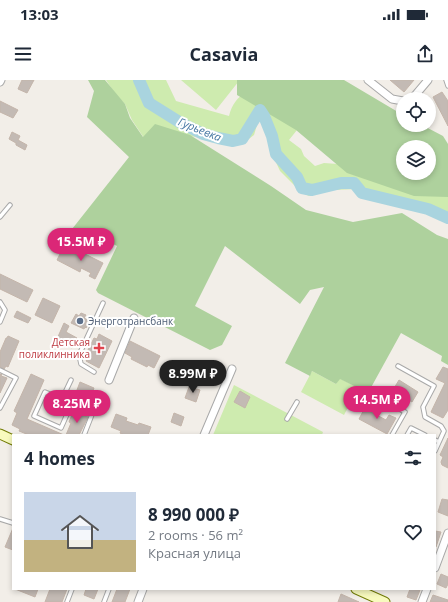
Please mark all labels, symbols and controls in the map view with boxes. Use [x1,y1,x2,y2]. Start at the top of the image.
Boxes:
text: 13:03 [20,4,59,24]
text: Casavia [190,42,258,66]
icon: menu [12,43,34,65]
icon: share [414,43,436,65]
map controls [396,92,436,180]
button: locate [396,92,436,132]
water label: Гурьевка [176,114,224,144]
button: layers [396,140,436,180]
pin: 15.5M ₽ [44,228,118,262]
text: 15.5M ₽ [56,232,106,250]
place label: Энерготрансбанк [88,314,174,328]
marker: Энерготрансбанк [75,316,85,326]
place label: Детская поликлинника [19,335,90,361]
marker: Детская поликлинника [93,342,105,354]
pin: 8.99M ₽ [156,360,230,394]
text: 8.99M ₽ [168,364,218,382]
pin: 14.5M ₽ [340,386,414,420]
pin: 8.25M ₽ [40,390,114,424]
text: 14.5M ₽ [352,390,402,408]
text: 8.25M ₽ [52,394,102,412]
text: 4 homes [24,447,95,470]
icon: filters [402,447,424,469]
text: 8 990 000 ₽ [148,503,239,526]
icon: home [56,508,104,556]
icon: heart [402,521,424,543]
text: 2 rooms · 56 m² [148,526,243,544]
text: Красная улица [148,544,241,562]

